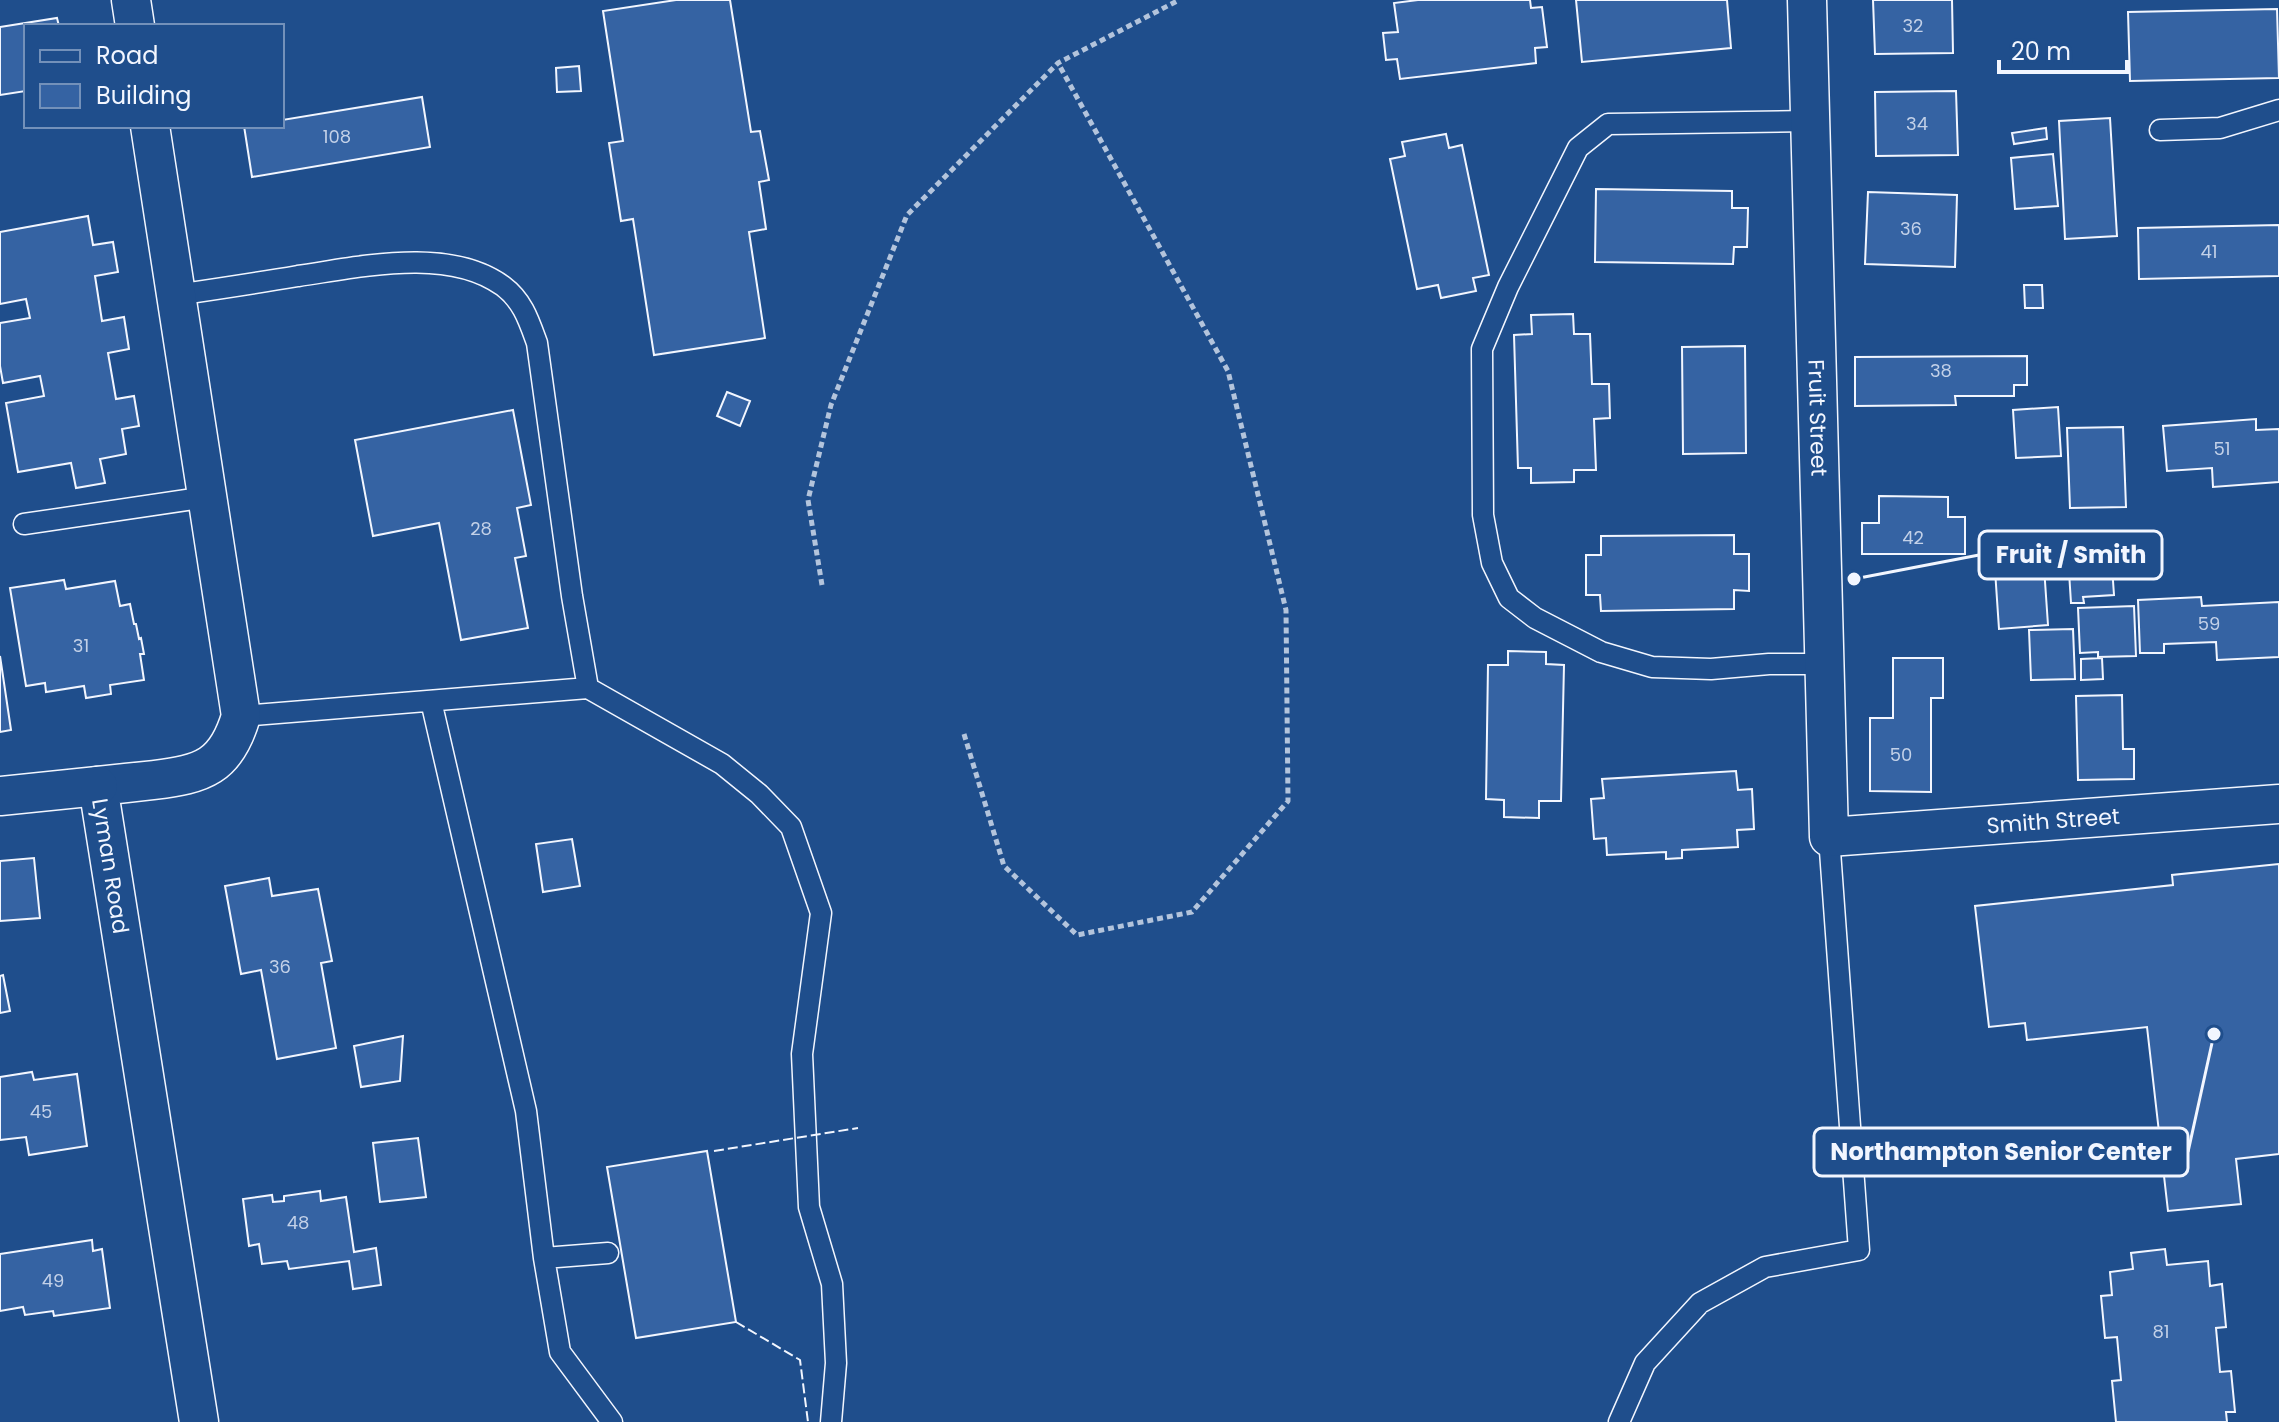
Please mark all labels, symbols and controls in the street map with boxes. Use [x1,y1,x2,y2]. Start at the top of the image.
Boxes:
house number: 32 [1903,13,1923,38]
legend [24,24,284,128]
scale bar [1999,24,2127,74]
text: 20 m [2011,35,2071,68]
text: Road [96,39,158,72]
text: Building [96,79,192,112]
house number: 34 [1906,111,1928,136]
house number: 108 [323,124,351,149]
house number: 36 [1900,216,1922,241]
house number: 41 [2200,239,2218,264]
house number: 38 [1930,358,1952,383]
street label: Fruit Street [1800,359,1835,477]
house number: 51 [2213,436,2231,461]
house number: 28 [470,516,492,541]
house number: 42 [1902,525,1924,550]
callout: Fruit / Smith [1979,531,2162,579]
text: Fruit / Smith [1996,538,2146,571]
house number: 59 [2198,611,2220,636]
house number: 31 [73,633,89,658]
house number: 50 [1890,742,1912,767]
street label: Lyman Road [84,796,136,936]
street label: Smith Street [1985,801,2121,841]
house number: 36 [269,954,291,979]
house number: 45 [30,1099,52,1124]
callout: Northampton Senior Center [1814,1128,2188,1176]
text: Northampton Senior Center [1830,1135,2172,1168]
house number: 48 [287,1210,309,1235]
house number: 49 [42,1268,64,1293]
house number: 81 [2152,1319,2170,1344]

